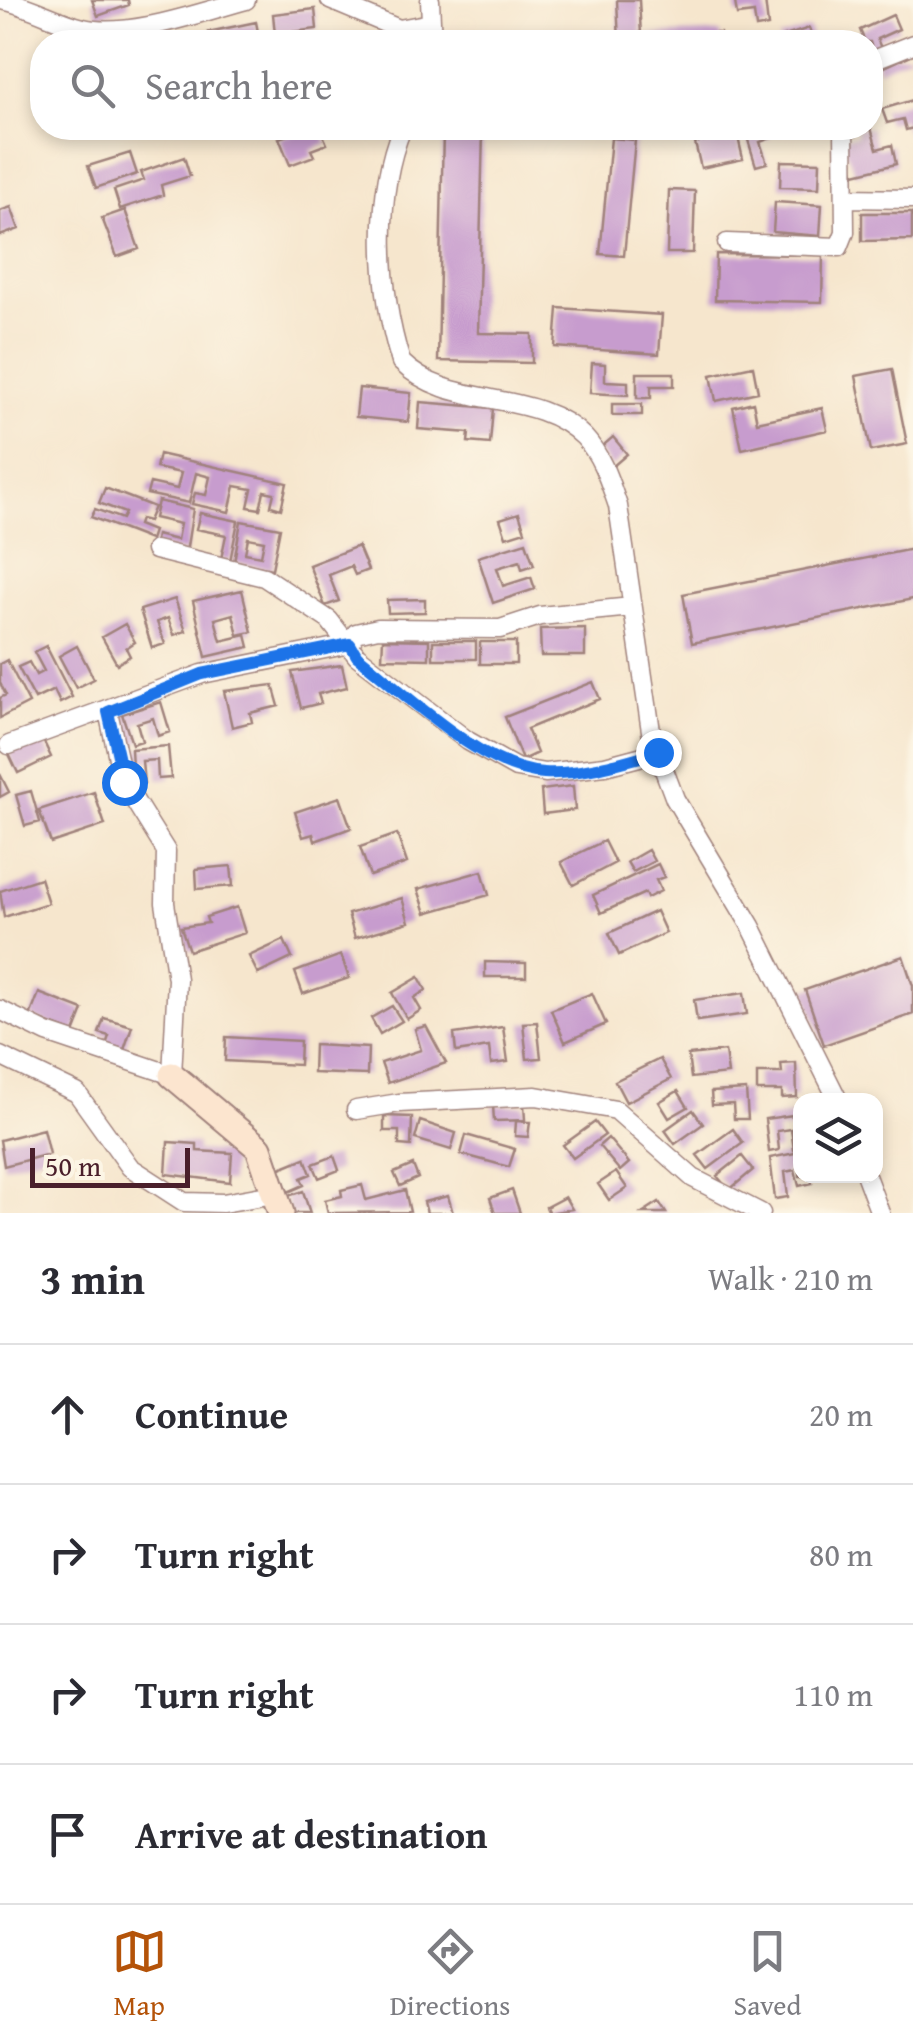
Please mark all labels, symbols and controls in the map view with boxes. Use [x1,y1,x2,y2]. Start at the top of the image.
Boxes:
search box [30,30,883,140]
text: Search here [145,57,333,113]
icon: search [65,58,120,113]
route end [636,730,682,776]
route start [102,760,148,806]
map controls [793,1093,883,1183]
button: layers [793,1093,883,1183]
scale bar [30,1143,190,1188]
text: 50 m [45,1145,101,1186]
text: 3 min [40,1248,145,1309]
text: Walk · 210 m [708,1255,873,1302]
text: Continue [135,1386,288,1442]
icon: ahead [40,1387,95,1442]
text: 20 m [809,1391,873,1438]
text: Turn right [135,1526,314,1582]
icon: right [40,1527,95,1582]
text: 80 m [809,1531,873,1578]
text: Turn right [135,1666,314,1722]
icon: right [40,1667,95,1722]
text: 110 m [794,1671,873,1718]
text: Arrive at destination [135,1806,488,1862]
icon: arrive [40,1807,95,1862]
tab: Map [112,1924,167,2025]
tab: Directions [390,1924,510,2025]
tab: Saved [734,1924,801,2025]

